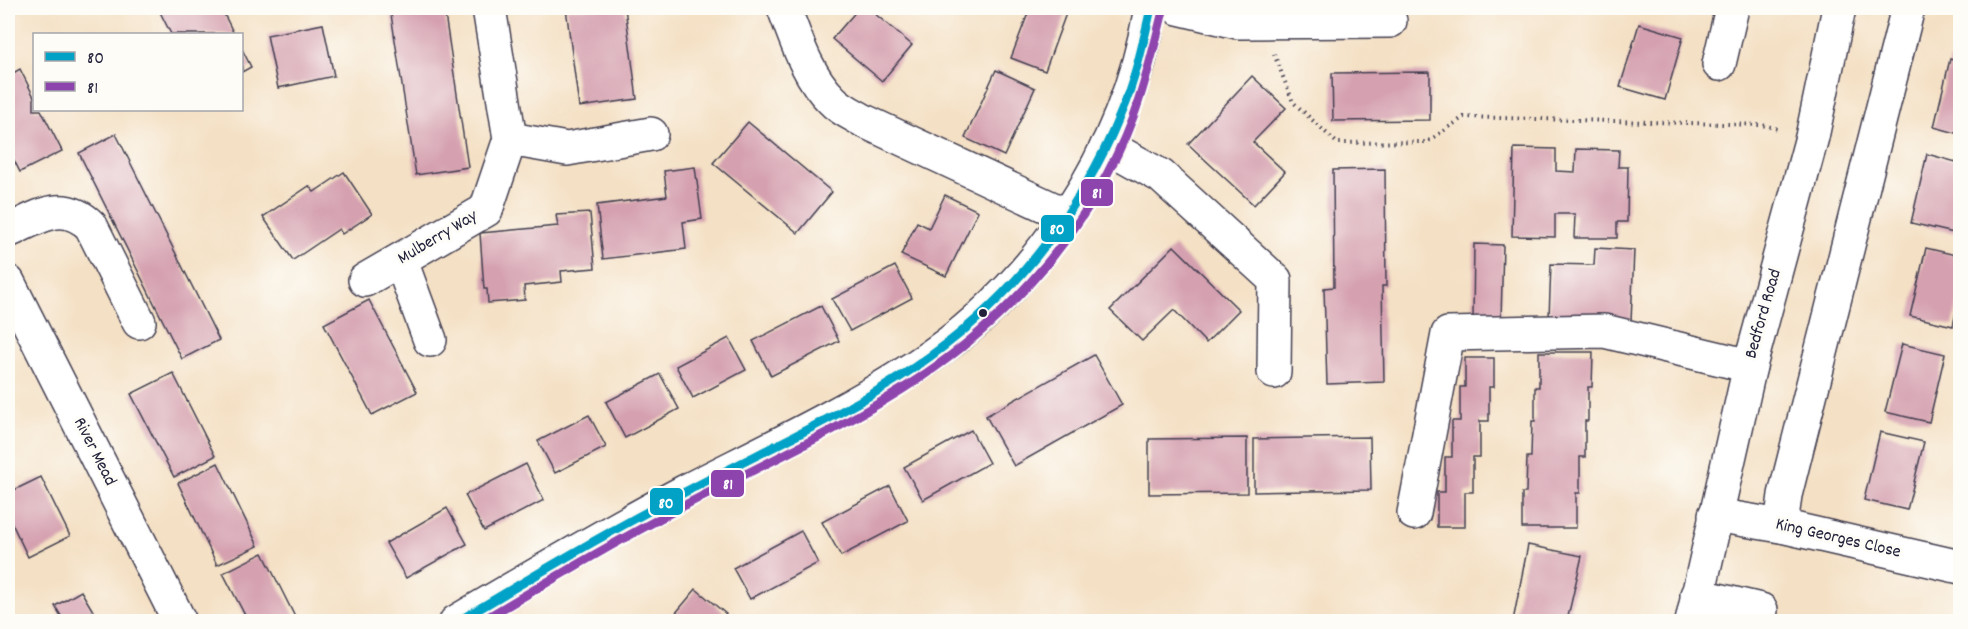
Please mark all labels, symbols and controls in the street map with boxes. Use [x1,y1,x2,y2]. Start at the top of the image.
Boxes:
legend [33,33,243,111]
text: 80 [87,47,104,72]
text: 81 [87,77,98,102]
line badge: 81 [1080,178,1114,207]
text: 81 [1092,183,1102,206]
street label: Mulberry Way [393,204,483,272]
line badge: 80 [1040,214,1075,243]
text: 80 [1049,219,1065,242]
street label: Bedford Road [1739,266,1789,362]
unlabelled marker [977,307,989,319]
street label: River Mead [66,414,122,490]
line badge: 81 [710,469,745,498]
text: 81 [723,474,733,497]
line badge: 80 [649,487,684,516]
text: 80 [658,493,674,516]
street label: King Georges Close [1773,512,1903,566]

